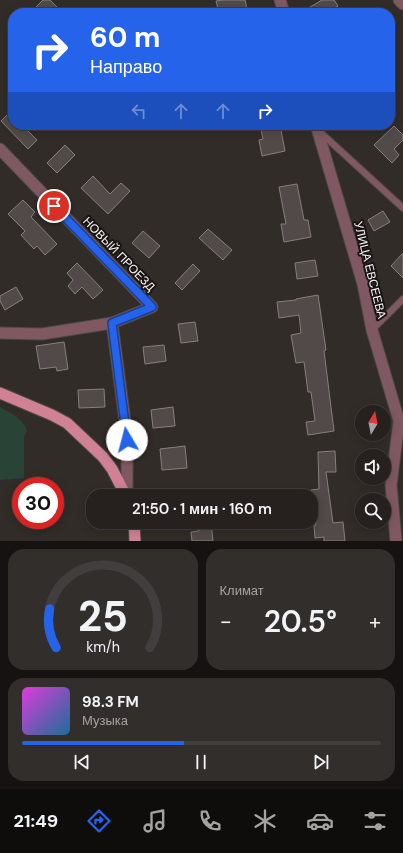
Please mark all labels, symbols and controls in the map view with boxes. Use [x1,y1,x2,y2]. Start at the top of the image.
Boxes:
text: 60 m [90,19,160,56]
icon: right [24,24,76,76]
text: Направо [90,55,162,79]
icon: left [128,100,150,122]
icon: ahead [170,100,192,122]
icon: ahead [212,100,234,122]
icon: right [254,100,276,122]
pin [37,189,71,223]
icon: arrive [43,195,65,217]
street label: НОВЫЙ ПРОЕЗД [79,213,159,295]
street label: УЛИЦА ЕВСЕЕВА [350,220,390,320]
north arrow [355,405,391,441]
map controls [355,405,391,529]
position arrow [106,419,148,461]
button: sound [355,449,391,485]
speed limit sign: 30 [12,477,64,529]
button: search [355,493,391,529]
text: 21:50 · 1 мин · 160 m [132,499,272,519]
text: Климат [220,582,264,599]
text: 25 [78,589,128,643]
text: 20.5° [264,602,337,641]
text: − [220,607,232,636]
text: + [369,607,381,636]
text: km/h [86,637,120,655]
text: 98.3 FM [82,692,139,712]
text: Музыка [82,712,128,729]
icon: previous [71,751,93,773]
icon: pause [190,751,212,773]
icon: next [310,751,332,773]
icon: directions [85,807,113,835]
icon: music [141,807,169,835]
icon: phone [196,807,224,835]
icon: climate [251,807,279,835]
icon: car [306,807,334,835]
icon: filters [361,807,389,835]
text: 21:49 [14,809,58,833]

